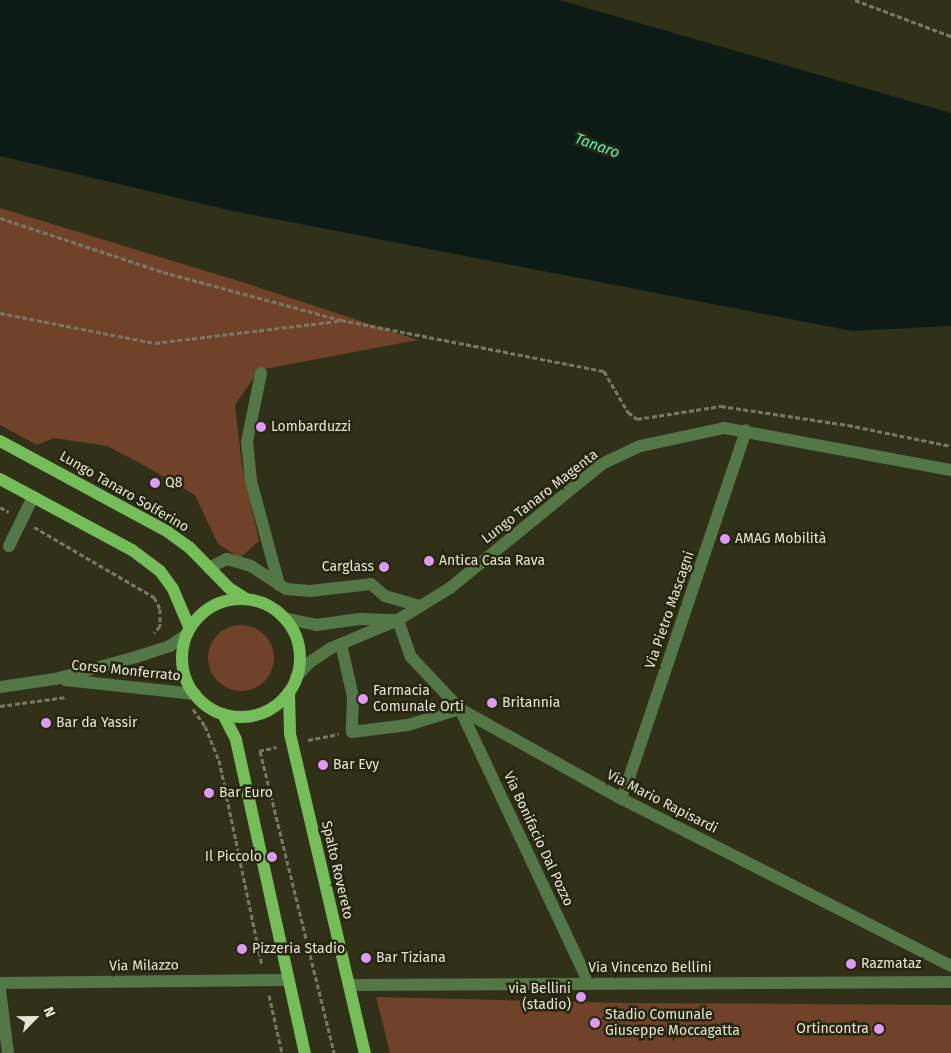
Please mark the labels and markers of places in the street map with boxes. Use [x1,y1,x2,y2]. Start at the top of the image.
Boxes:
place label: Lombarduzzi [271,419,351,435]
marker: Lombarduzzi [255,421,267,433]
place label: Q8 [165,475,182,491]
marker: Q8 [149,477,161,489]
place label: AMAG Mobilità [735,531,826,547]
marker: AMAG Mobilità [719,533,731,545]
place label: Antica Casa Rava [439,553,545,569]
marker: Antica Casa Rava [423,555,435,567]
place label: Carglass [322,559,374,575]
marker: Carglass [378,561,390,573]
place label: Farmacia Comunale Orti [373,683,464,716]
marker: Farmacia Comunale Orti [357,693,369,705]
place label: Britannia [502,695,560,711]
marker: Britannia [486,697,498,709]
place label: Bar da Yassir [56,715,137,731]
marker: Bar da Yassir [40,717,52,729]
place label: Bar Evy [333,757,379,773]
marker: Bar Evy [317,759,329,771]
place label: Bar Euro [219,785,273,801]
marker: Bar Euro [203,787,215,799]
place label: Il Piccolo [205,849,262,865]
marker: Il Piccolo [266,851,278,863]
place label: Pizzeria Stadio [252,941,345,957]
marker: Pizzeria Stadio [236,943,248,955]
place label: Bar Tiziana [376,950,446,966]
marker: Bar Tiziana [360,952,372,964]
place label: Razmataz [861,956,921,972]
marker: Razmataz [845,958,857,970]
place label: via Bellini (stadio) [508,981,571,1014]
marker: via Bellini (stadio) [575,991,587,1003]
place label: Stadio Comunale Giuseppe Moccagatta [605,1007,740,1040]
marker: Stadio Comunale Giuseppe Moccagatta [589,1017,601,1029]
place label: Ortincontra [796,1021,869,1037]
marker: Ortincontra [873,1023,885,1035]

